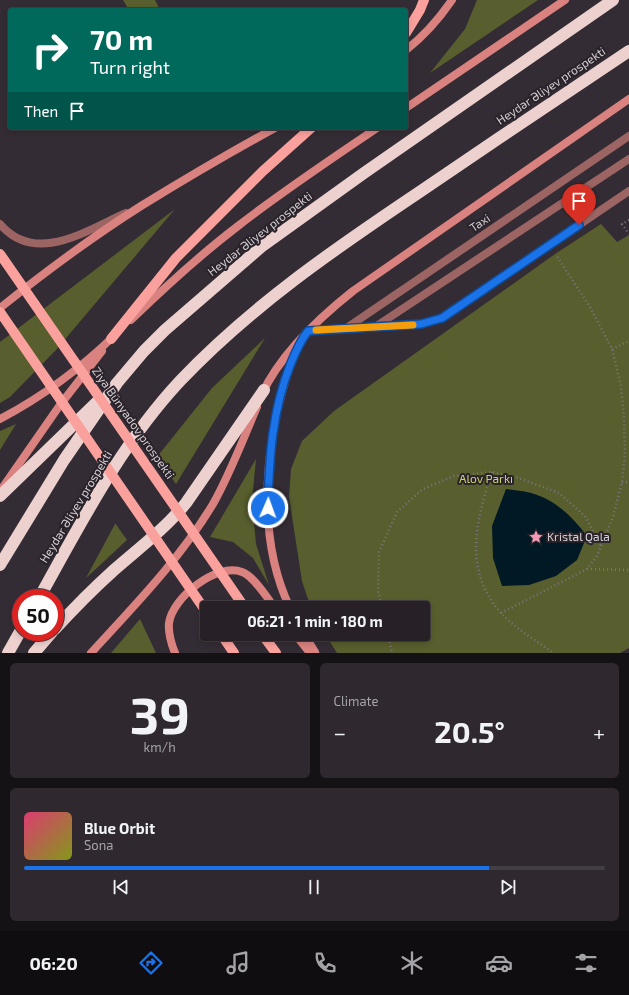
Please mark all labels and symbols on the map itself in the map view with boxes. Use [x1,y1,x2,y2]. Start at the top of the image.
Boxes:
street label: Heydər Əliyev prospekti [493,43,608,127]
pin [562,184,596,225]
street label: Heydər Əliyev prospekti [204,188,314,278]
street label: Taxi [467,210,492,234]
street label: Ziya Bünyadov prospekti [90,364,178,481]
street label: Heydər Əliyev prospekti [36,448,114,565]
park label: Alov Parkı [459,471,513,485]
position arrow [247,487,289,529]
place icon: Kristal Qala [528,529,544,545]
place label: Kristal Qala [547,529,610,544]
speed limit sign: 50 [12,589,64,641]

